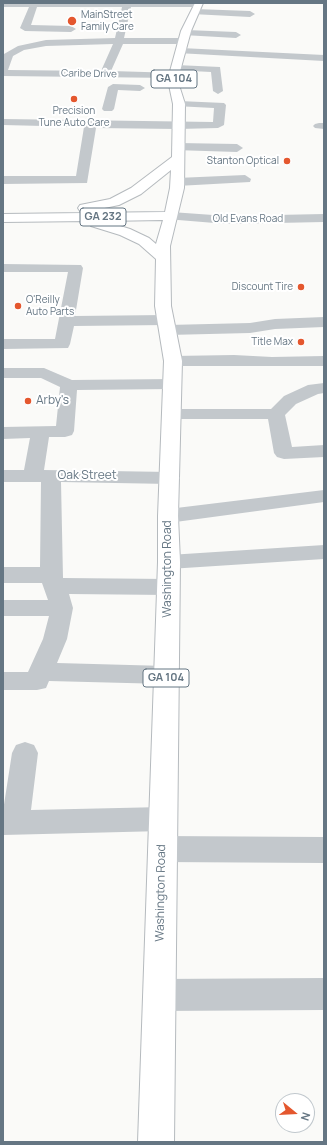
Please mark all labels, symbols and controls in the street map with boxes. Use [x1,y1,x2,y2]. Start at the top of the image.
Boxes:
place label: MainStreet Family Care [81,9,134,32]
marker: MainStreet Family Care [66,15,78,27]
street label: Caribe Drive [61,68,117,80]
road number: GA 104 [151,70,197,88]
marker: Precision Tune Auto Care [69,94,79,104]
place label: Precision Tune Auto Care [38,105,110,128]
place label: Stanton Optical [207,155,279,167]
marker: Stanton Optical [282,156,292,166]
road number: GA 232 [80,208,126,226]
street label: Old Evans Road [213,213,283,225]
place label: Discount Tire [232,281,293,293]
marker: Discount Tire [296,282,306,292]
place label: O'Reilly Auto Parts [26,294,74,318]
marker: O'Reilly Auto Parts [13,301,23,311]
place label: Title Max [251,336,293,348]
marker: Title Max [296,337,306,347]
place label: Arby's [36,394,69,408]
marker: Arby's [23,396,33,406]
street label: Oak Street [58,469,116,483]
street label: Washington Road [161,520,175,618]
road number: GA 104 [143,669,189,687]
street label: Washington Road [153,844,169,942]
north arrow [275,1093,315,1133]
text: N [298,1110,314,1123]

